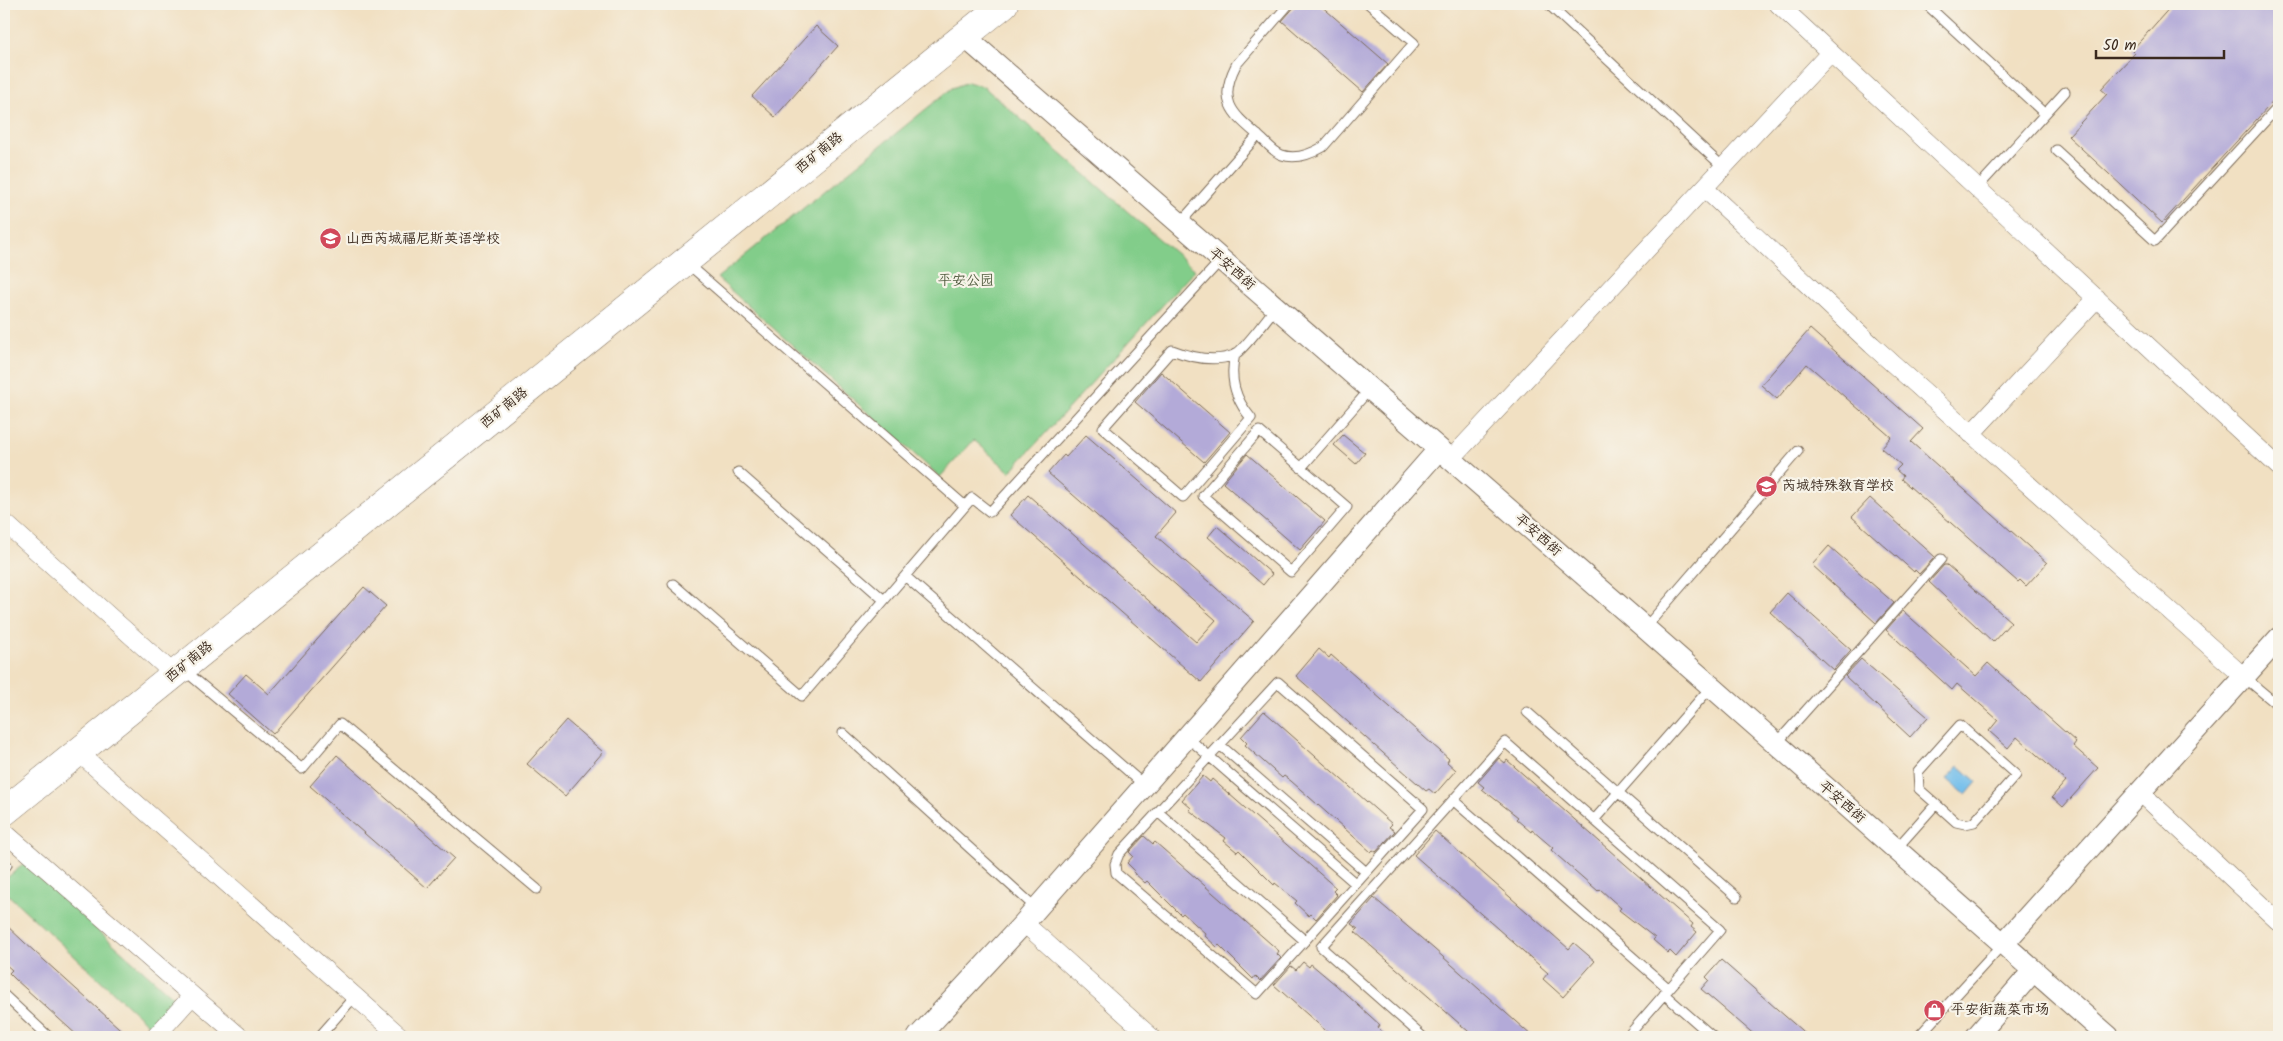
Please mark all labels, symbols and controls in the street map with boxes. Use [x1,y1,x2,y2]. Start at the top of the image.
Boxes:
scale bar [2096,28,2223,60]
text: 50 m [2103,34,2137,58]
street label: 西矿南路 [790,127,848,179]
school or university icon: 山西芮城福尼斯英语学校 [318,227,342,251]
place label: 山西芮城福尼斯英语学校 [346,228,500,250]
street label: 平安西街 [1204,242,1260,296]
park label: 平安公园 [938,270,994,292]
street label: 西矿南路 [475,382,533,434]
school or university icon: 芮城特殊教育学校 [1754,474,1778,498]
place label: 芮城特殊教育学校 [1782,475,1894,497]
street label: 平安西街 [1510,508,1566,562]
street label: 西矿南路 [160,636,218,688]
street label: 平安西街 [1814,775,1870,829]
shop icon: 平安街蔬菜市场 [1923,998,1947,1022]
place label: 平安街蔬菜市场 [1951,999,2049,1021]

